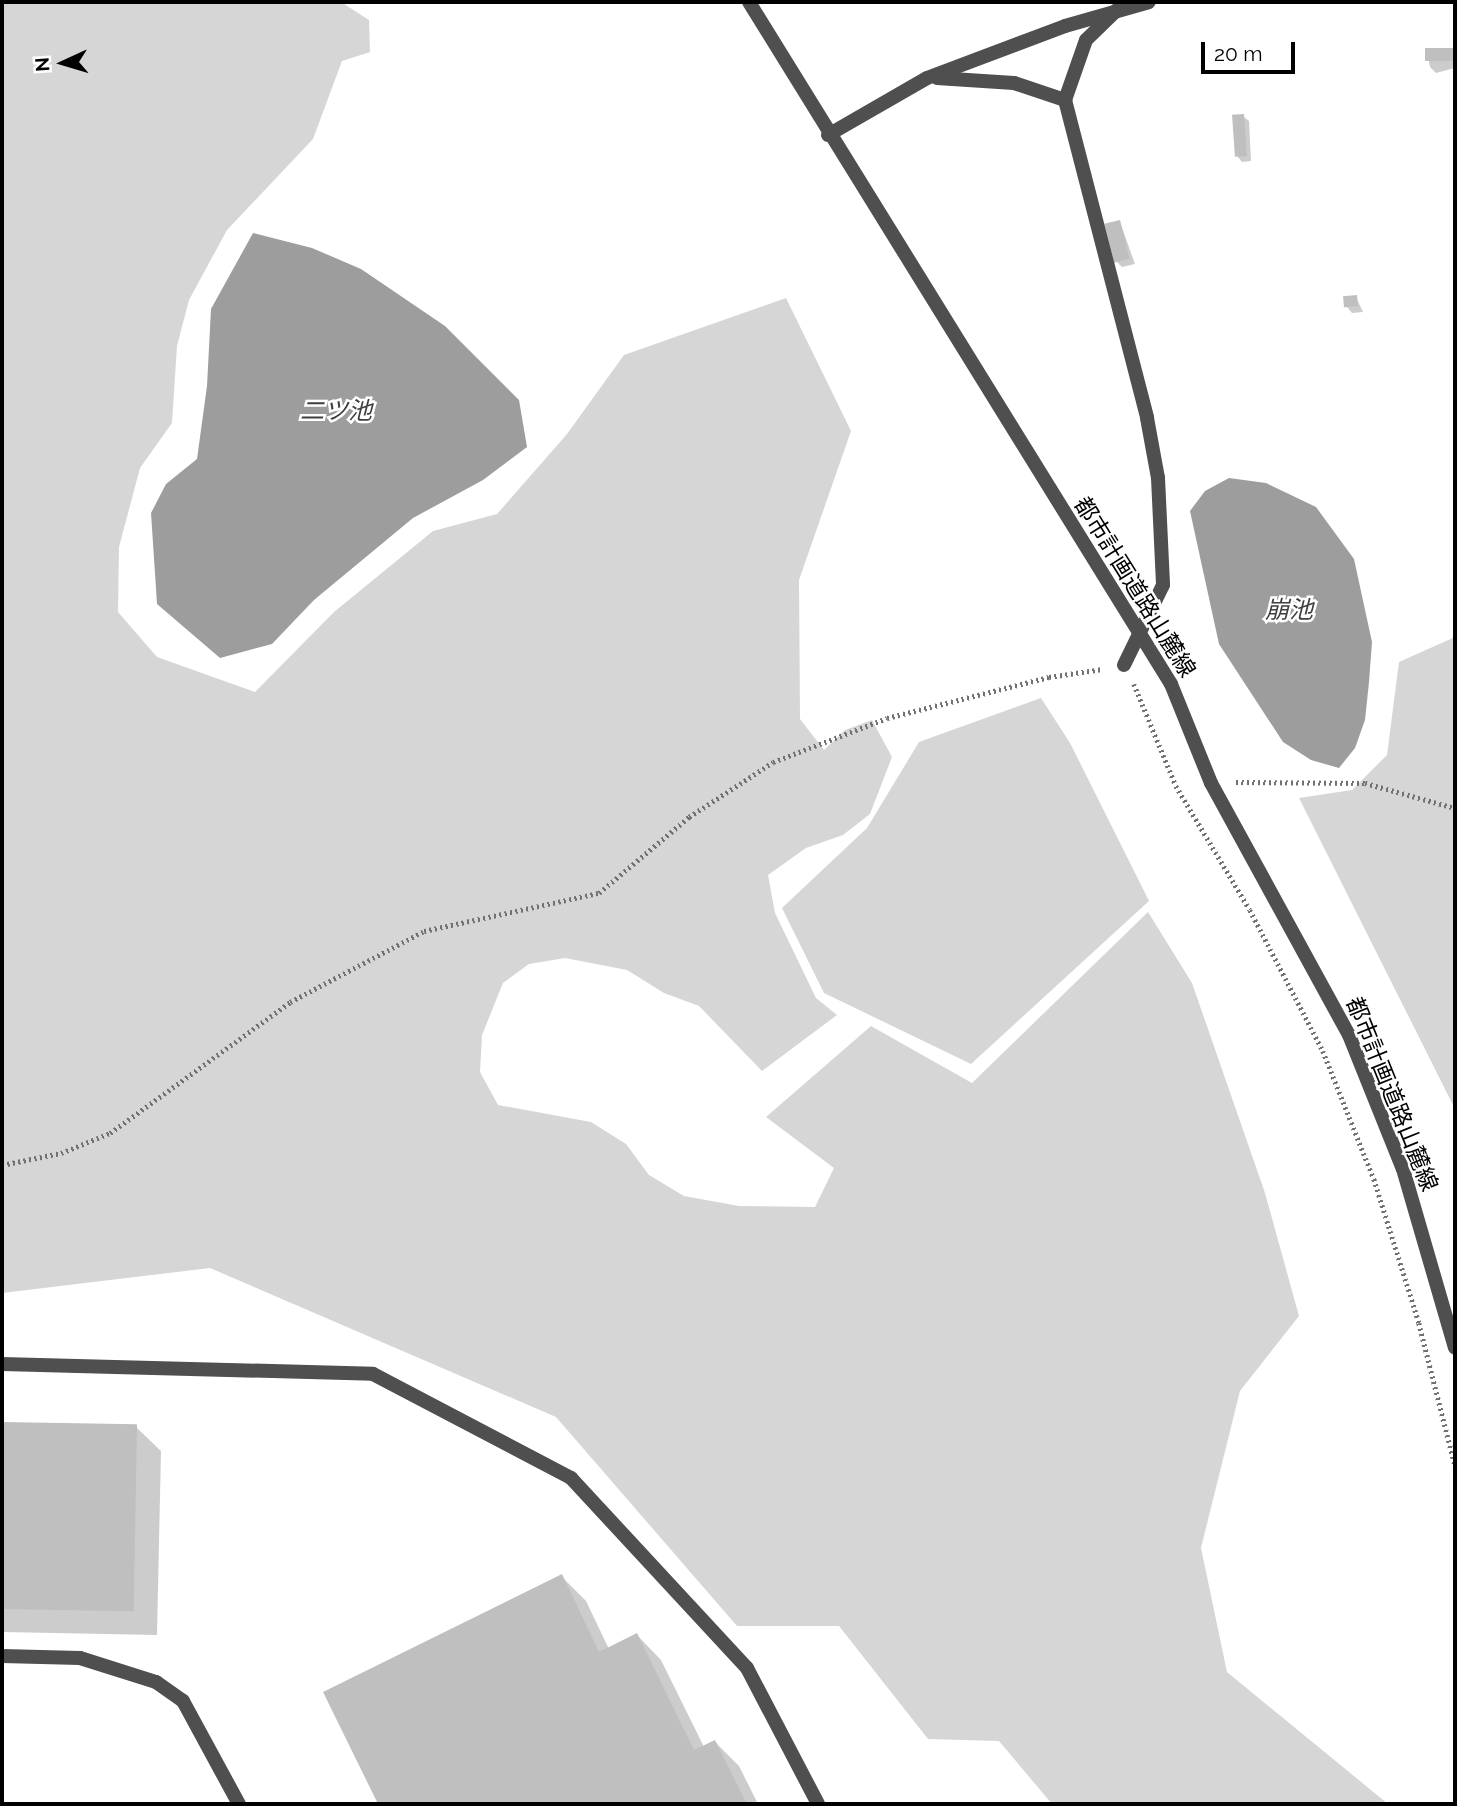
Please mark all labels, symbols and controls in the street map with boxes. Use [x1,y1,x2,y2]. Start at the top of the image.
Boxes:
north arrow [28,28,98,98]
scale bar [1205,28,1300,72]
text: 20 m [1214,41,1262,66]
text: N [31,56,54,72]
water label: 二ツ池 [300,397,372,425]
street label: 都市計画道路山麓線 [1068,492,1202,682]
water label: 崩池 [1265,596,1313,624]
street label: 都市計画道路山麓線 [1340,993,1444,1195]

